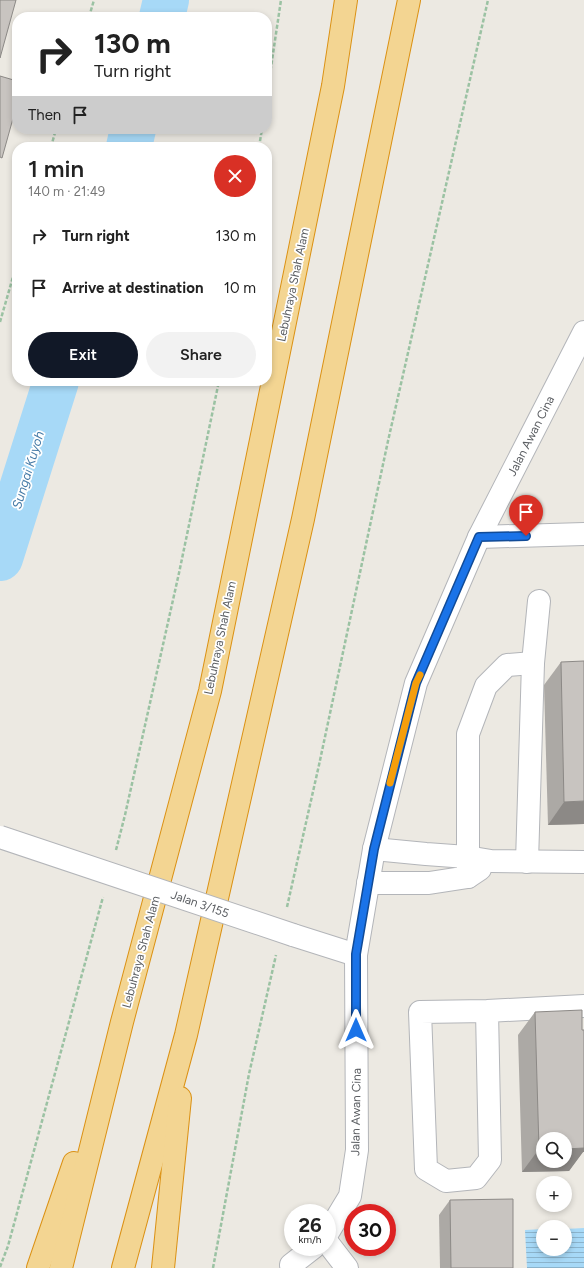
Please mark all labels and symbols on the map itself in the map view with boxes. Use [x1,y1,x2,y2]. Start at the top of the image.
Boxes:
street label: Lebuhraya Shah Alam [274,227,312,343]
street label: Jalan Awan Cina [505,394,557,478]
water label: Sungai Kuyoh [9,429,47,511]
pin [509,495,543,536]
street label: Lebuhraya Shah Alam [201,580,239,696]
street label: Jalan 3/155 [169,888,231,921]
street label: Lebuhraya Shah Alam [119,894,163,1010]
position arrow [335,1009,377,1051]
street label: Jalan Awan Cina [348,1068,364,1156]
speed limit sign: 30 [344,1204,396,1256]

